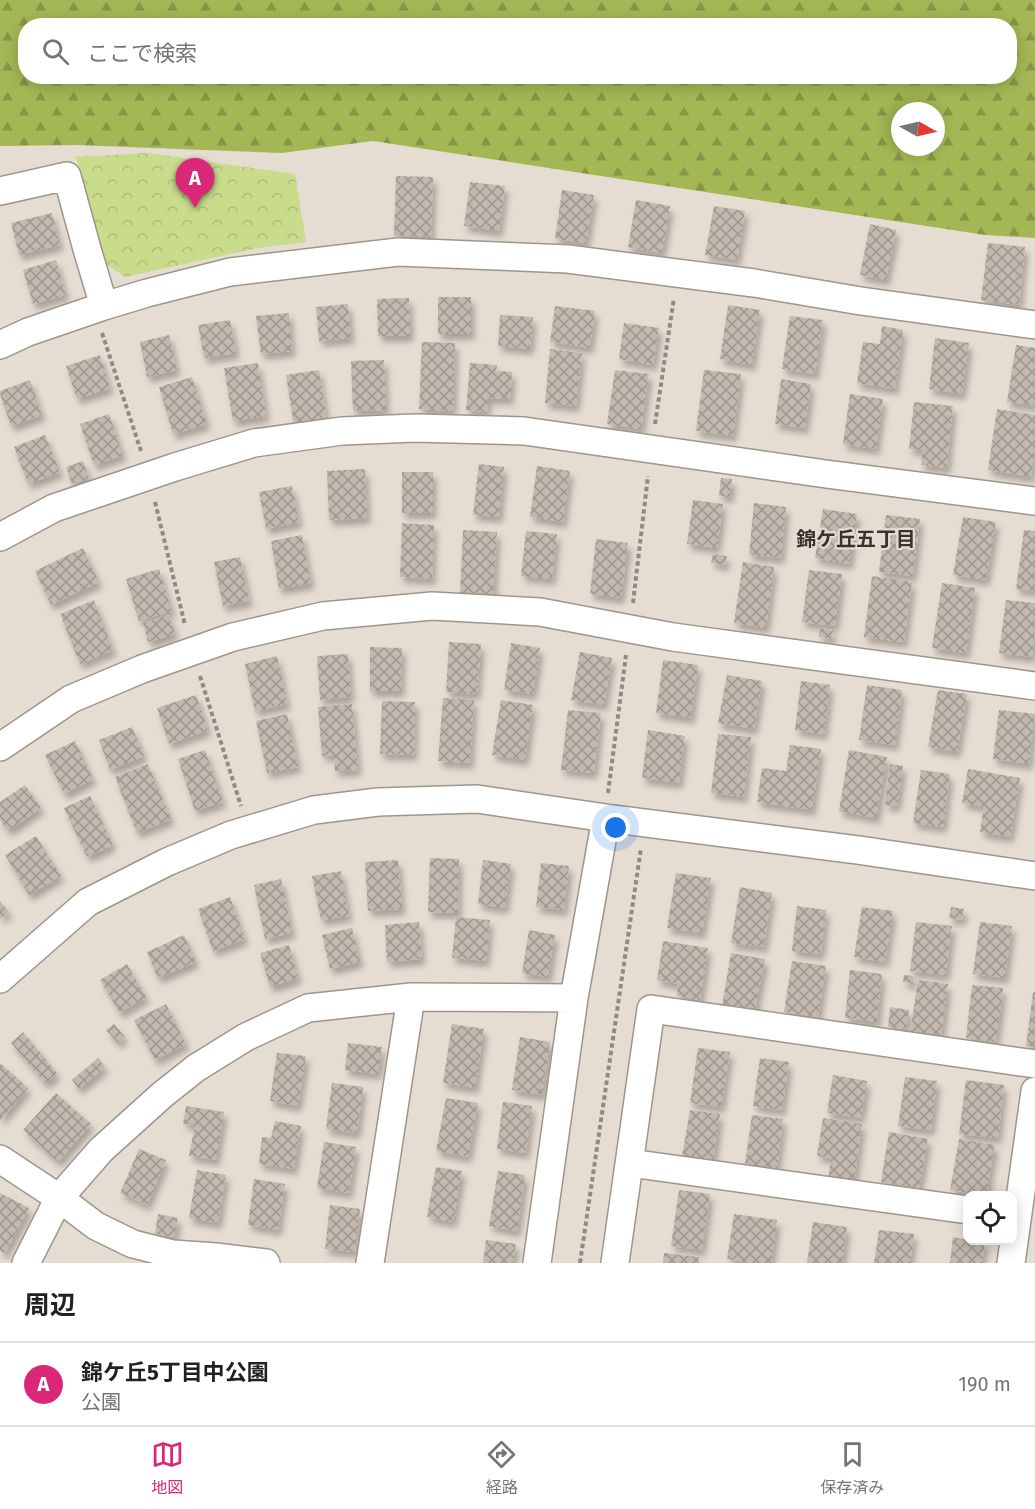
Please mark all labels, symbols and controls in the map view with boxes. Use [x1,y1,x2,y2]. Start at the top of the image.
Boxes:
search box [18,18,1017,84]
icon: search [39,35,72,68]
text: ここで検索 [87,40,197,67]
north arrow [891,102,945,156]
pin: A [176,158,214,208]
district label: 錦ケ丘五丁目 [796,527,916,551]
your location [601,813,630,842]
map controls [963,1191,1017,1245]
button: locate [963,1191,1017,1245]
text: 周辺 [24,1290,76,1321]
text: 錦ケ丘5丁目中公園 [81,1359,269,1386]
text: A [38,1372,49,1396]
text: 190 m [958,1372,1011,1396]
text: 公園 [81,1390,121,1414]
tab: 地図 [151,1438,184,1498]
tab: 経路 [485,1438,518,1498]
tab: 保存済み [820,1438,884,1498]

